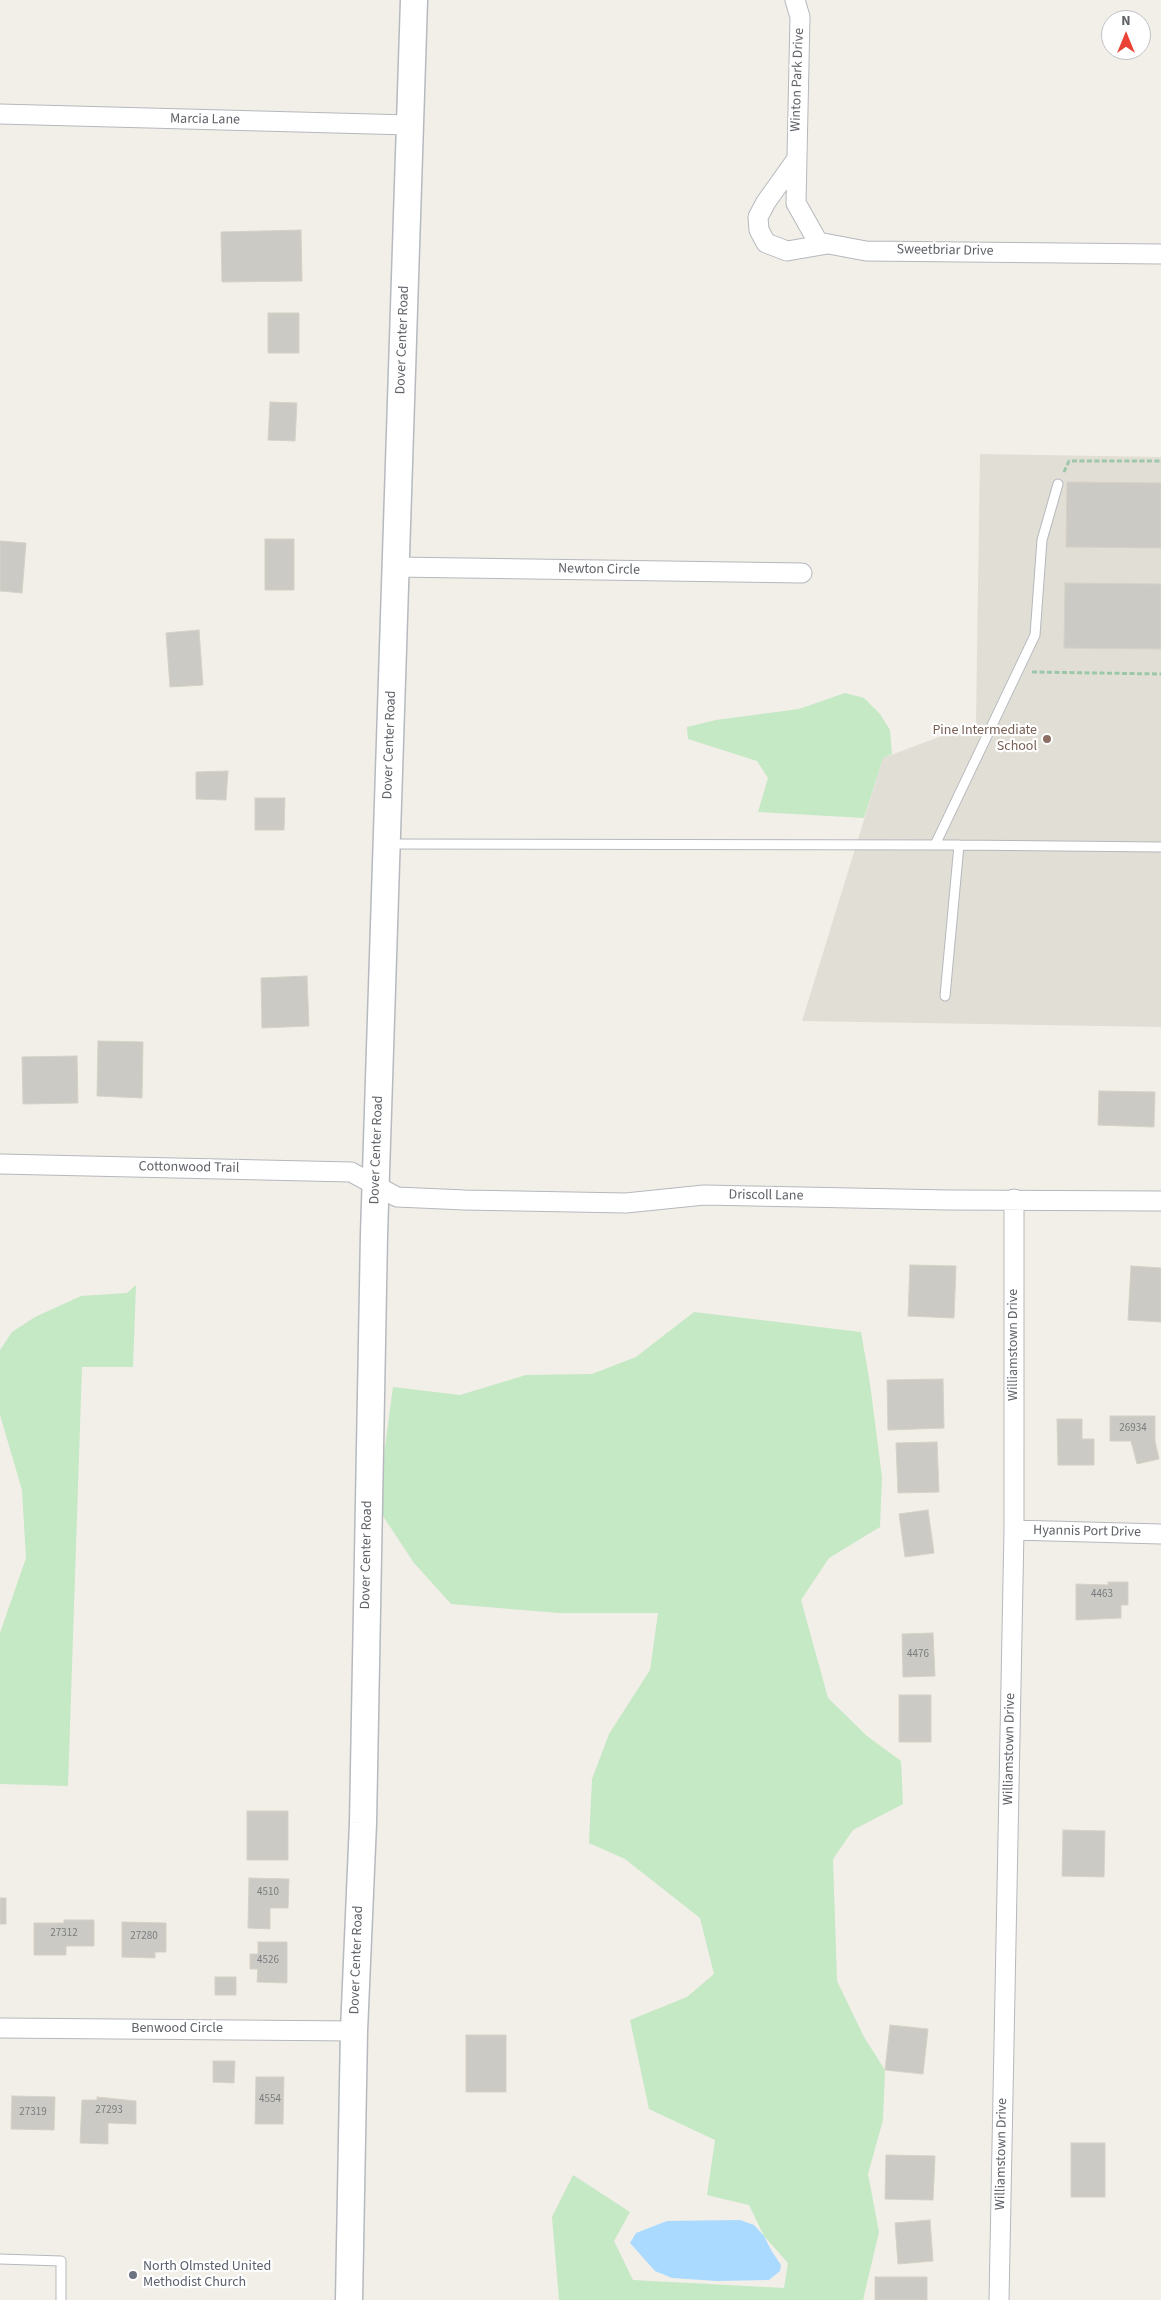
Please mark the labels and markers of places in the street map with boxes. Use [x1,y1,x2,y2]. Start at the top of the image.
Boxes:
place label: Pine Intermediate School [932,723,1037,756]
marker: Pine Intermediate School [1041,733,1053,745]
place label: North Olmsted United Methodist Church [143,2259,271,2292]
marker: North Olmsted United Methodist Church [127,2269,139,2281]

